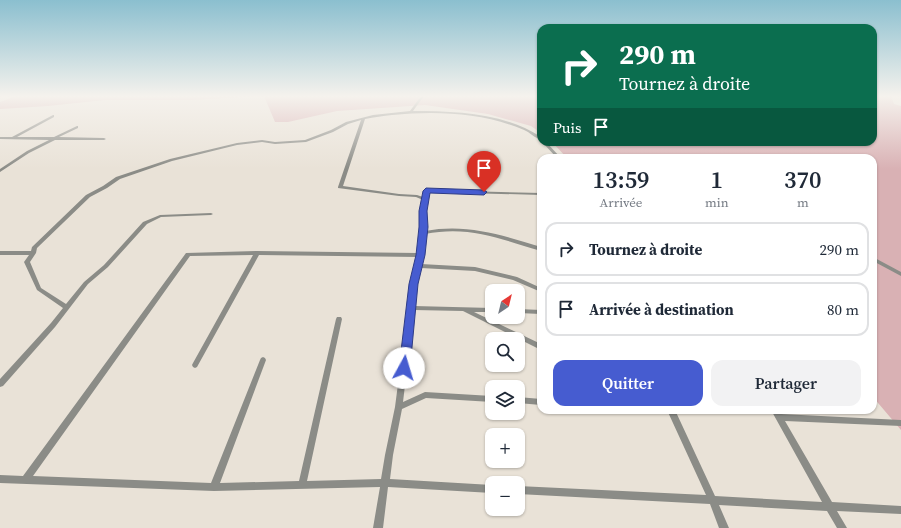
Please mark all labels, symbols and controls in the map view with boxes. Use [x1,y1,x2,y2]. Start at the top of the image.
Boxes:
text: 290 m [619,35,696,73]
icon: right [553,40,605,92]
text: Tournez à droite [619,71,750,96]
icon: arrive [590,116,612,138]
text: Puis [553,117,582,138]
pin [467,151,501,192]
icon: arrive [473,157,495,179]
text: 13:59 [592,163,650,196]
text: 1 [711,163,723,196]
text: 370 [784,163,822,196]
text: Arrivée [600,194,642,211]
text: min [705,194,729,211]
text: m [797,194,809,211]
icon: right [555,238,577,260]
text: Tournez à droite [589,239,702,260]
text: 290 m [819,239,859,260]
north arrow [485,284,525,324]
map controls [485,284,525,516]
icon: arrive [555,298,577,320]
text: Arrivée à destination [589,299,734,320]
text: 80 m [827,299,859,320]
button: search [485,332,525,372]
position arrow [383,347,425,389]
button: Quitter [553,360,703,406]
button: Partager [711,360,861,406]
button: layers [485,380,525,420]
button: + [485,428,525,468]
button: − [485,476,525,516]

